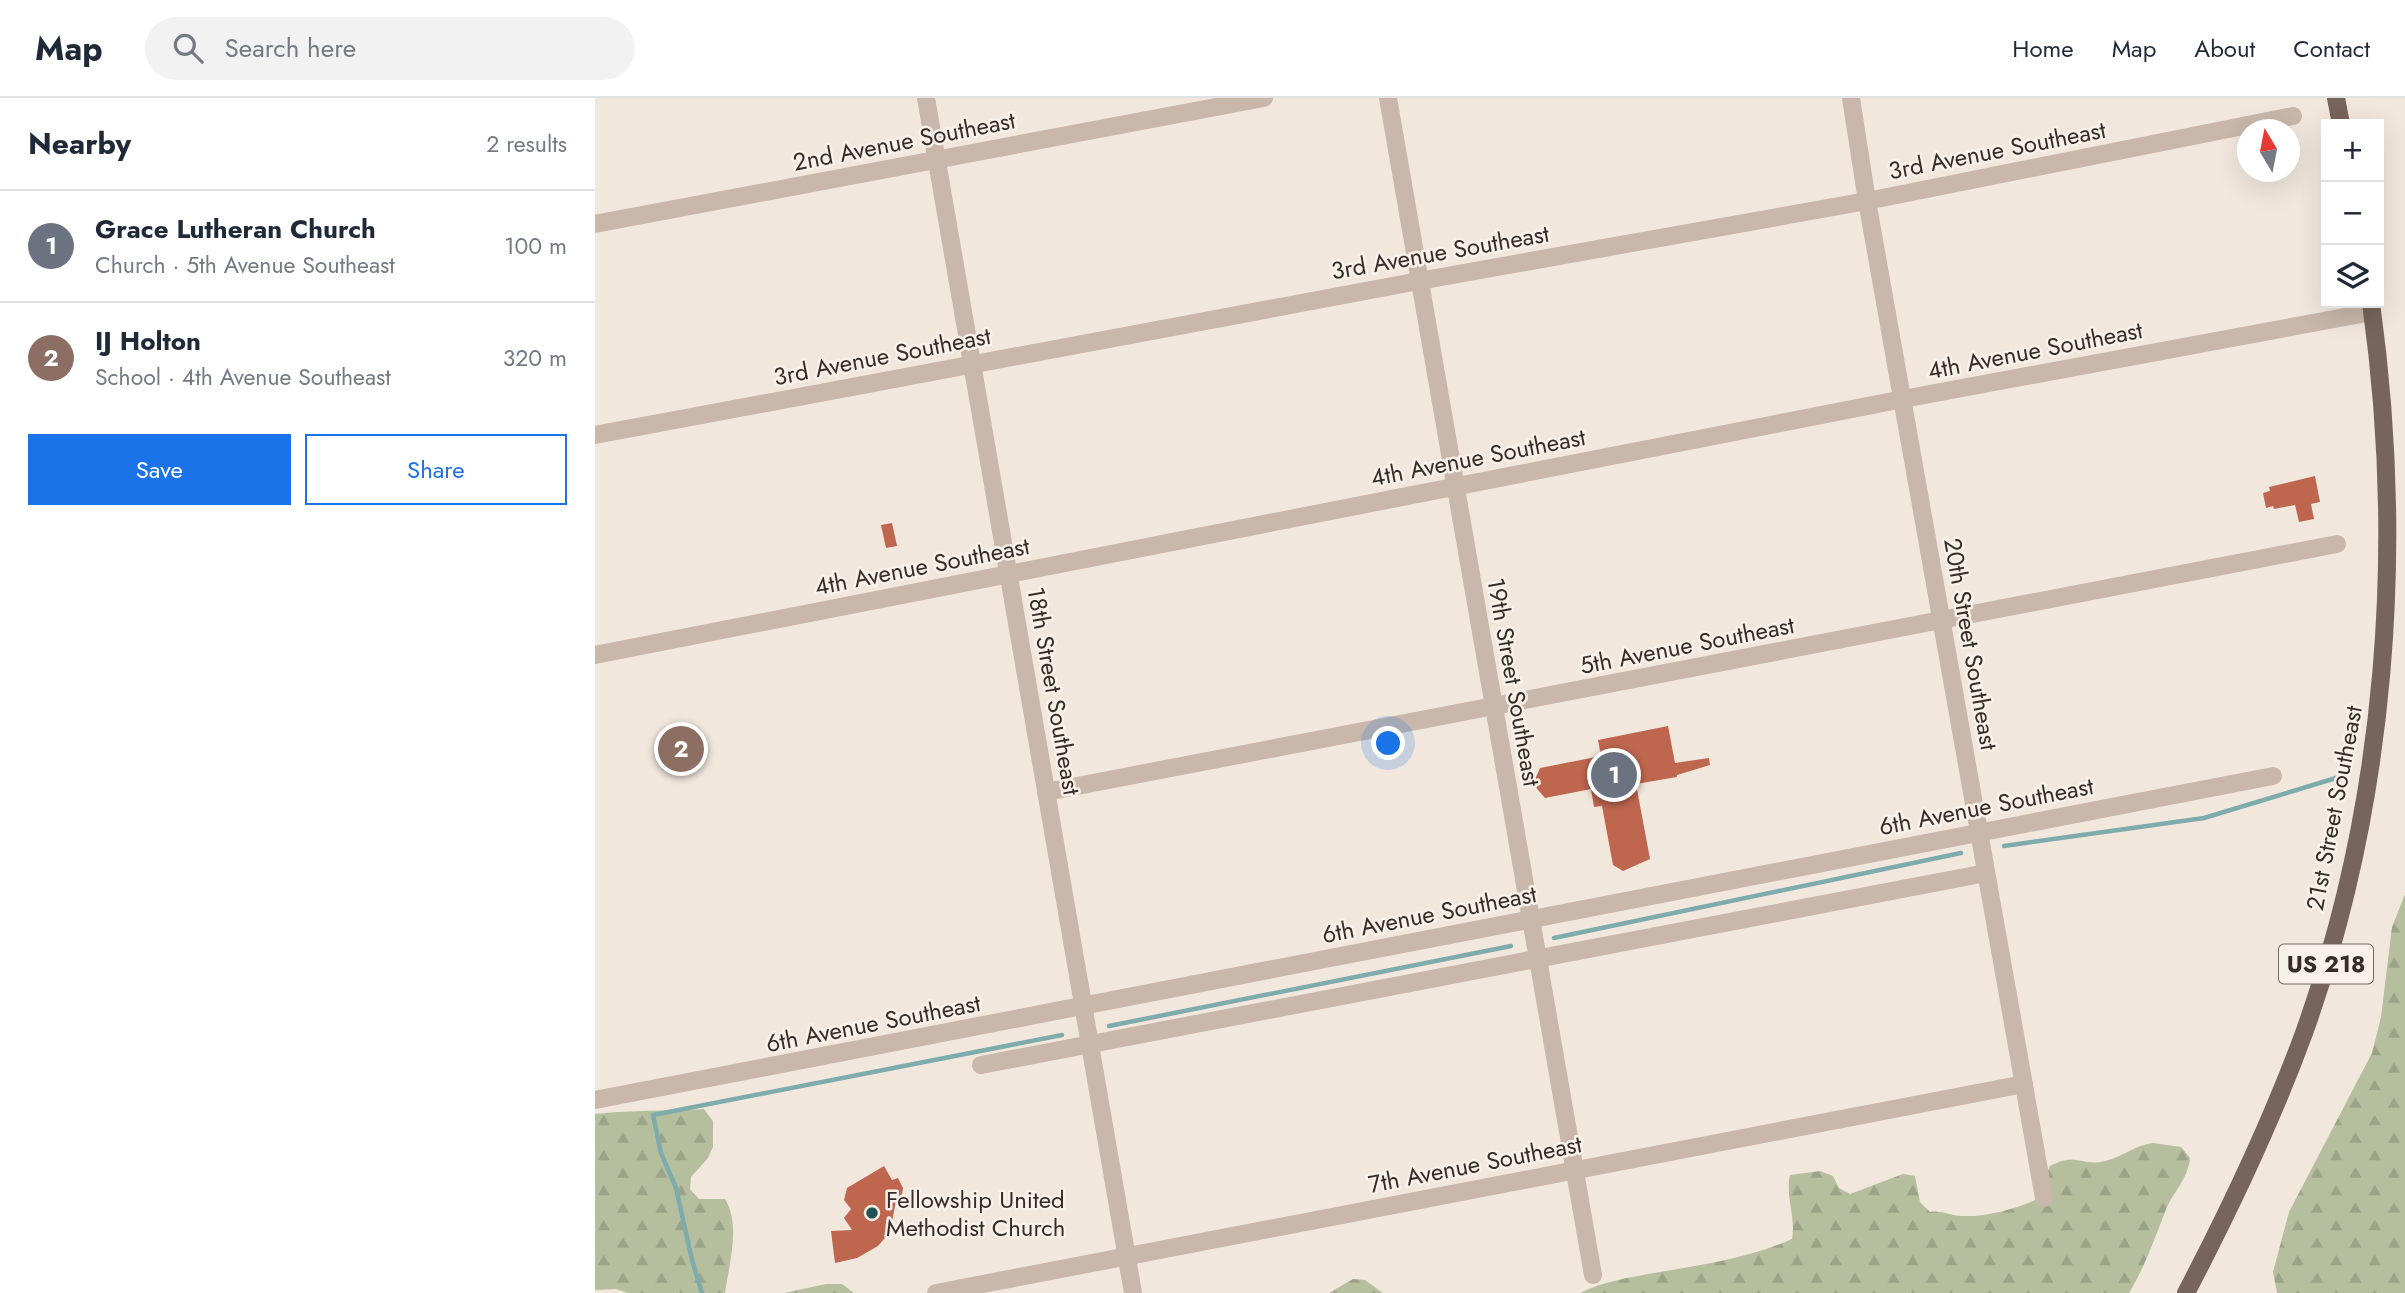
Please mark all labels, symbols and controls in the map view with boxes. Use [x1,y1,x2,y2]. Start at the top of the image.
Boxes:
search box [145,17,635,80]
text: Map [35,25,103,72]
icon: search [169,29,207,67]
text: Search here [225,29,356,67]
text: Home [2012,31,2074,66]
text: Map [2112,31,2156,66]
text: About [2194,31,2255,66]
text: Contact [2293,31,2370,66]
street label: 2nd Avenue Southeast [790,102,1018,180]
street label: 3rd Avenue Southeast [1885,112,2109,188]
north arrow [2237,119,2300,182]
map controls [2321,119,2384,308]
button: + [2321,119,2384,182]
text: Nearby [28,122,131,165]
text: 2 results [486,127,567,161]
button: − [2321,182,2384,245]
text: Grace Lutheran Church [95,210,376,248]
street label: 3rd Avenue Southeast [1328,216,1552,288]
text: 1 [45,229,57,263]
text: 100 m [504,229,567,263]
button: layers [2321,245,2384,308]
text: Church · 5th Avenue Southeast [95,248,395,282]
street label: 4th Avenue Southeast [1925,312,2146,388]
street label: 3rd Avenue Southeast [770,318,994,394]
text: IJ Holton [95,322,201,360]
text: 2 [43,341,59,375]
text: 320 m [503,341,567,375]
text: School · 4th Avenue Southeast [95,360,391,394]
street label: 4th Avenue Southeast [1368,419,1589,495]
button: Save [28,434,291,505]
button: Share [305,434,567,505]
street label: 4th Avenue Southeast [812,528,1033,604]
street label: 20th Street Southeast [1935,535,2007,753]
street label: 19th Street Southeast [1478,575,1550,789]
street label: 18th Street Southeast [1018,584,1090,798]
street label: 5th Avenue Southeast [1577,607,1797,683]
street label: 21st Street Southeast [2297,702,2371,913]
pin: 2 [658,723,704,775]
your location [1371,726,1405,760]
pin: 1 [1591,749,1637,801]
street label: 6th Avenue Southeast [1876,768,2097,844]
street label: 6th Avenue Southeast [1319,876,1540,952]
road number: US 218 [2279,944,2373,984]
street label: 6th Avenue Southeast [763,985,984,1061]
street label: 7th Avenue Southeast [1365,1126,1585,1202]
place label: Fellowship United Methodist Church [886,1182,1065,1245]
marker: Fellowship United Methodist Church [864,1205,880,1221]

